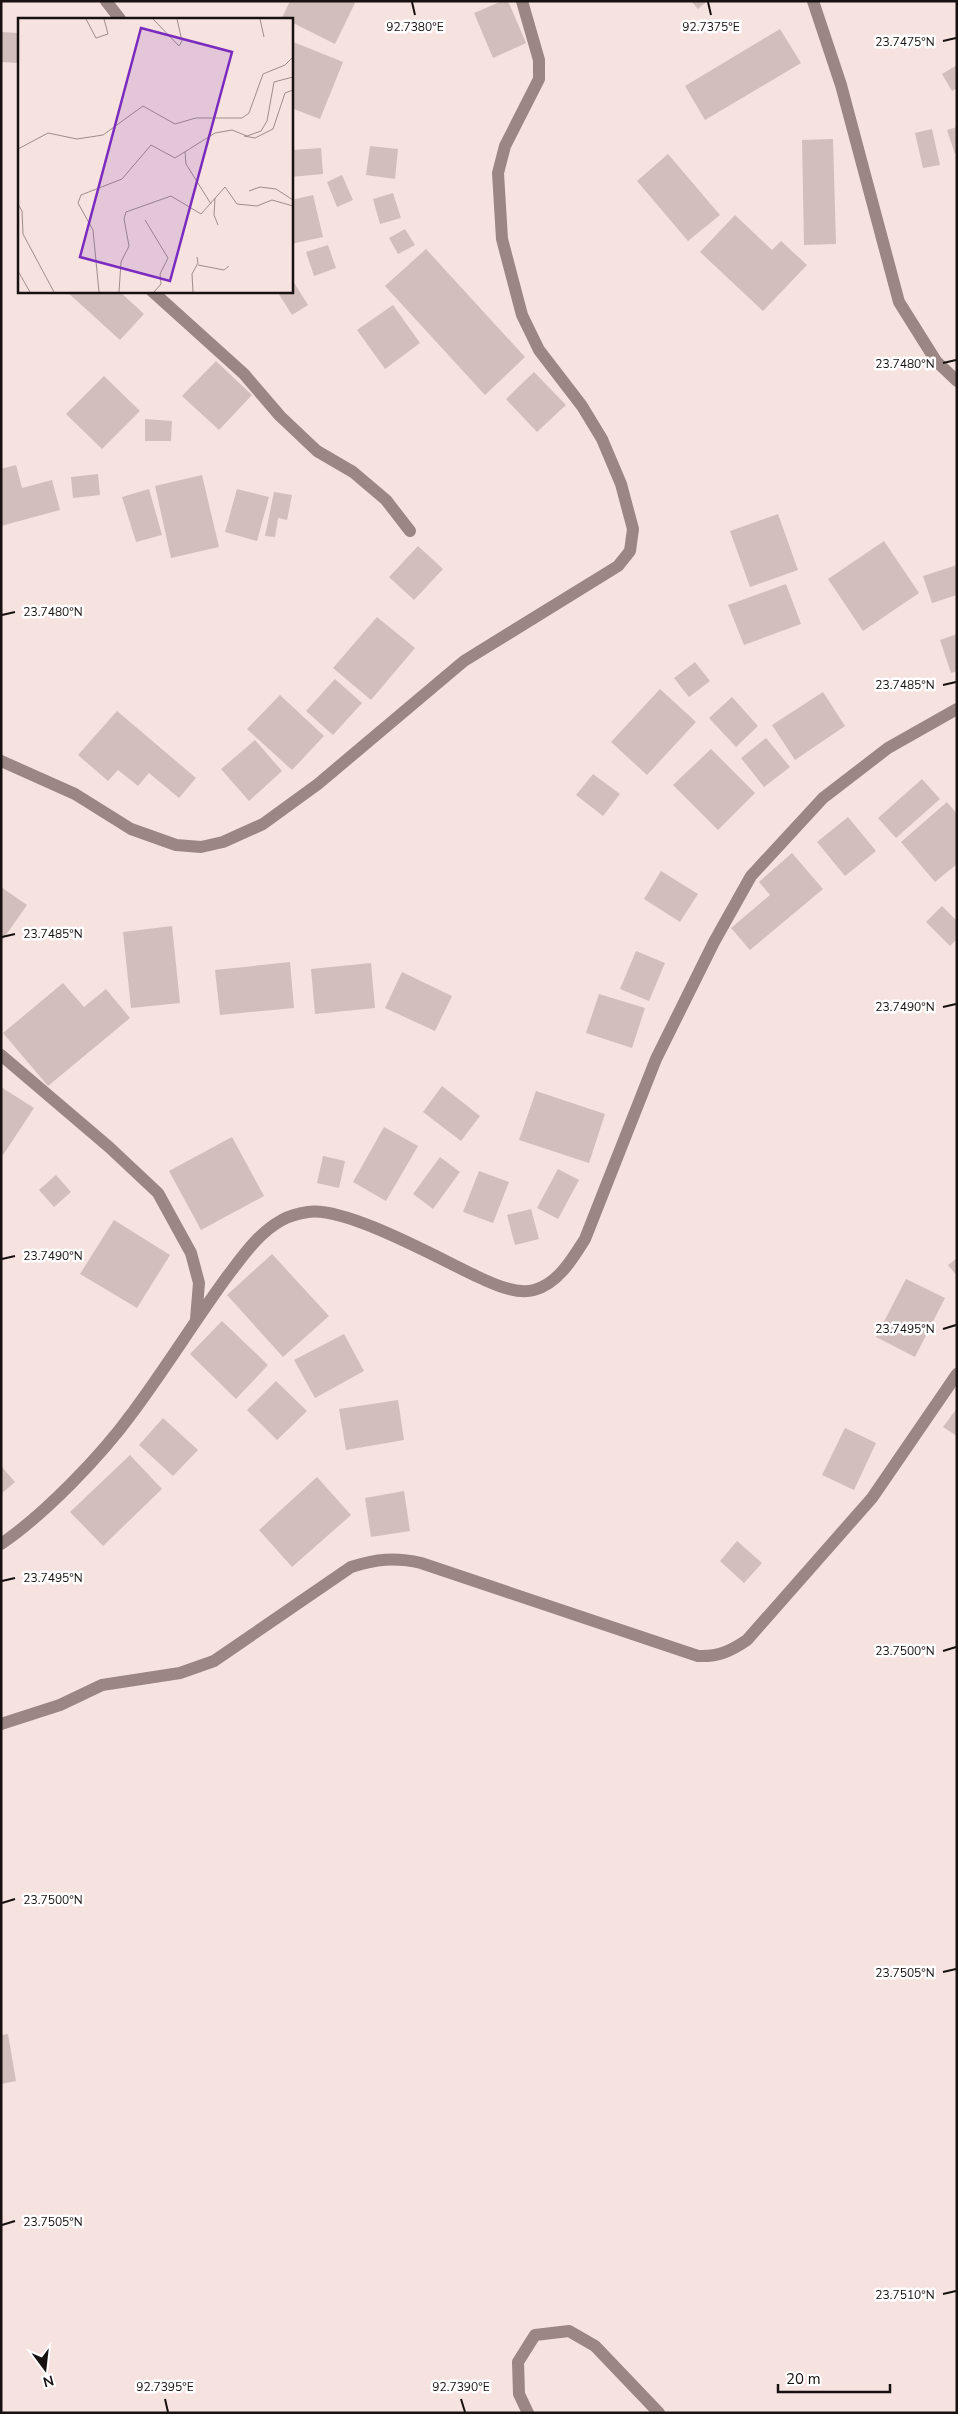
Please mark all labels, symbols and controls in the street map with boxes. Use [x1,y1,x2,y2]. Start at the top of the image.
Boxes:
inset map [18,18,292,292]
text: 92.7380°E [386,19,444,35]
text: 92.7375°E [682,19,740,35]
text: 23.7475°N [875,34,935,50]
text: 23.7480°N [875,356,935,372]
text: 23.7480°N [23,604,83,620]
text: 23.7485°N [875,677,935,693]
text: 23.7485°N [23,926,83,942]
text: 23.7490°N [875,999,935,1015]
text: 23.7490°N [23,1248,83,1264]
text: 23.7495°N [875,1321,935,1337]
text: 23.7495°N [23,1570,83,1586]
text: 23.7500°N [875,1643,935,1659]
text: 23.7500°N [23,1892,83,1908]
text: 23.7505°N [875,1965,935,1981]
text: 23.7505°N [23,2214,83,2230]
text: 23.7510°N [875,2287,935,2303]
north arrow [20,2344,70,2394]
scale bar [778,2362,890,2394]
text: 20 m [786,2369,821,2389]
text: N [41,2371,56,2392]
text: 92.7395°E [136,2379,194,2395]
text: 92.7390°E [432,2379,490,2395]

